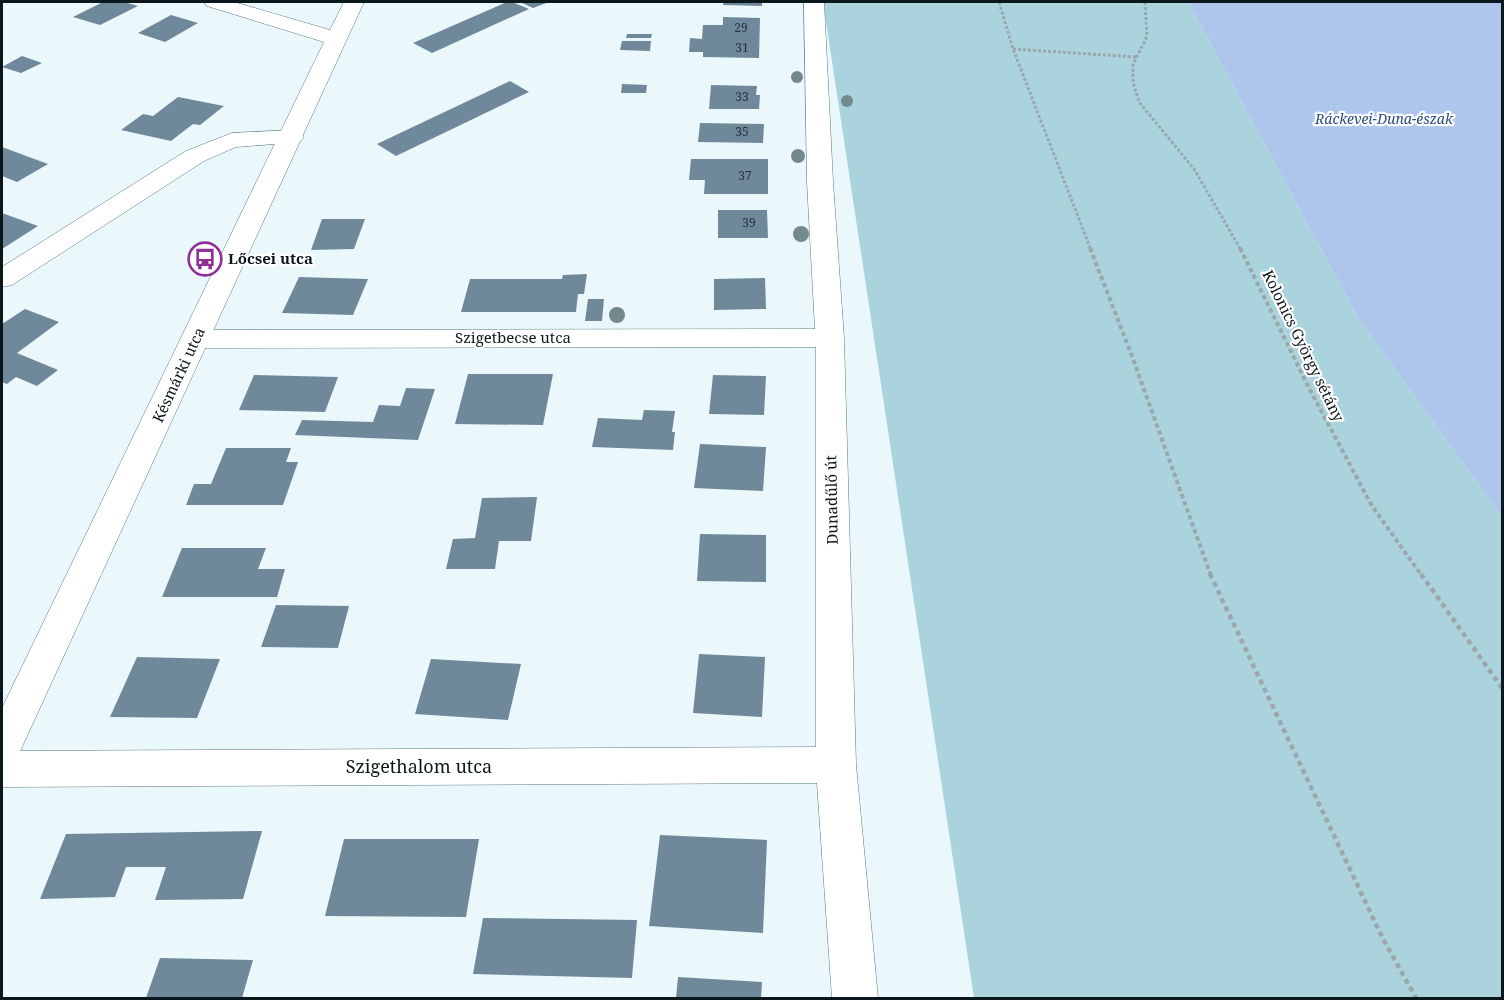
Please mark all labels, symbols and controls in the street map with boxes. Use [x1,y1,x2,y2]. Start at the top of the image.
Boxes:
house number: 29 [734,19,748,36]
house number: 31 [735,39,749,56]
house number: 33 [735,88,749,105]
water label: Ráckevei-Duna-észak [1314,109,1454,128]
house number: 35 [735,123,749,140]
house number: 37 [738,167,752,184]
house number: 39 [742,214,756,231]
bus stop icon: Lőcsei utca [187,241,223,277]
place label: Lőcsei utca [228,248,313,268]
street label: Kolonics György sétány [1258,266,1350,425]
street label: Késmárki utca [147,324,209,425]
street label: Szigetbecse utca [455,327,571,347]
street label: Dunadűlő út [820,455,842,545]
street label: Szigethalom utca [346,754,492,778]

